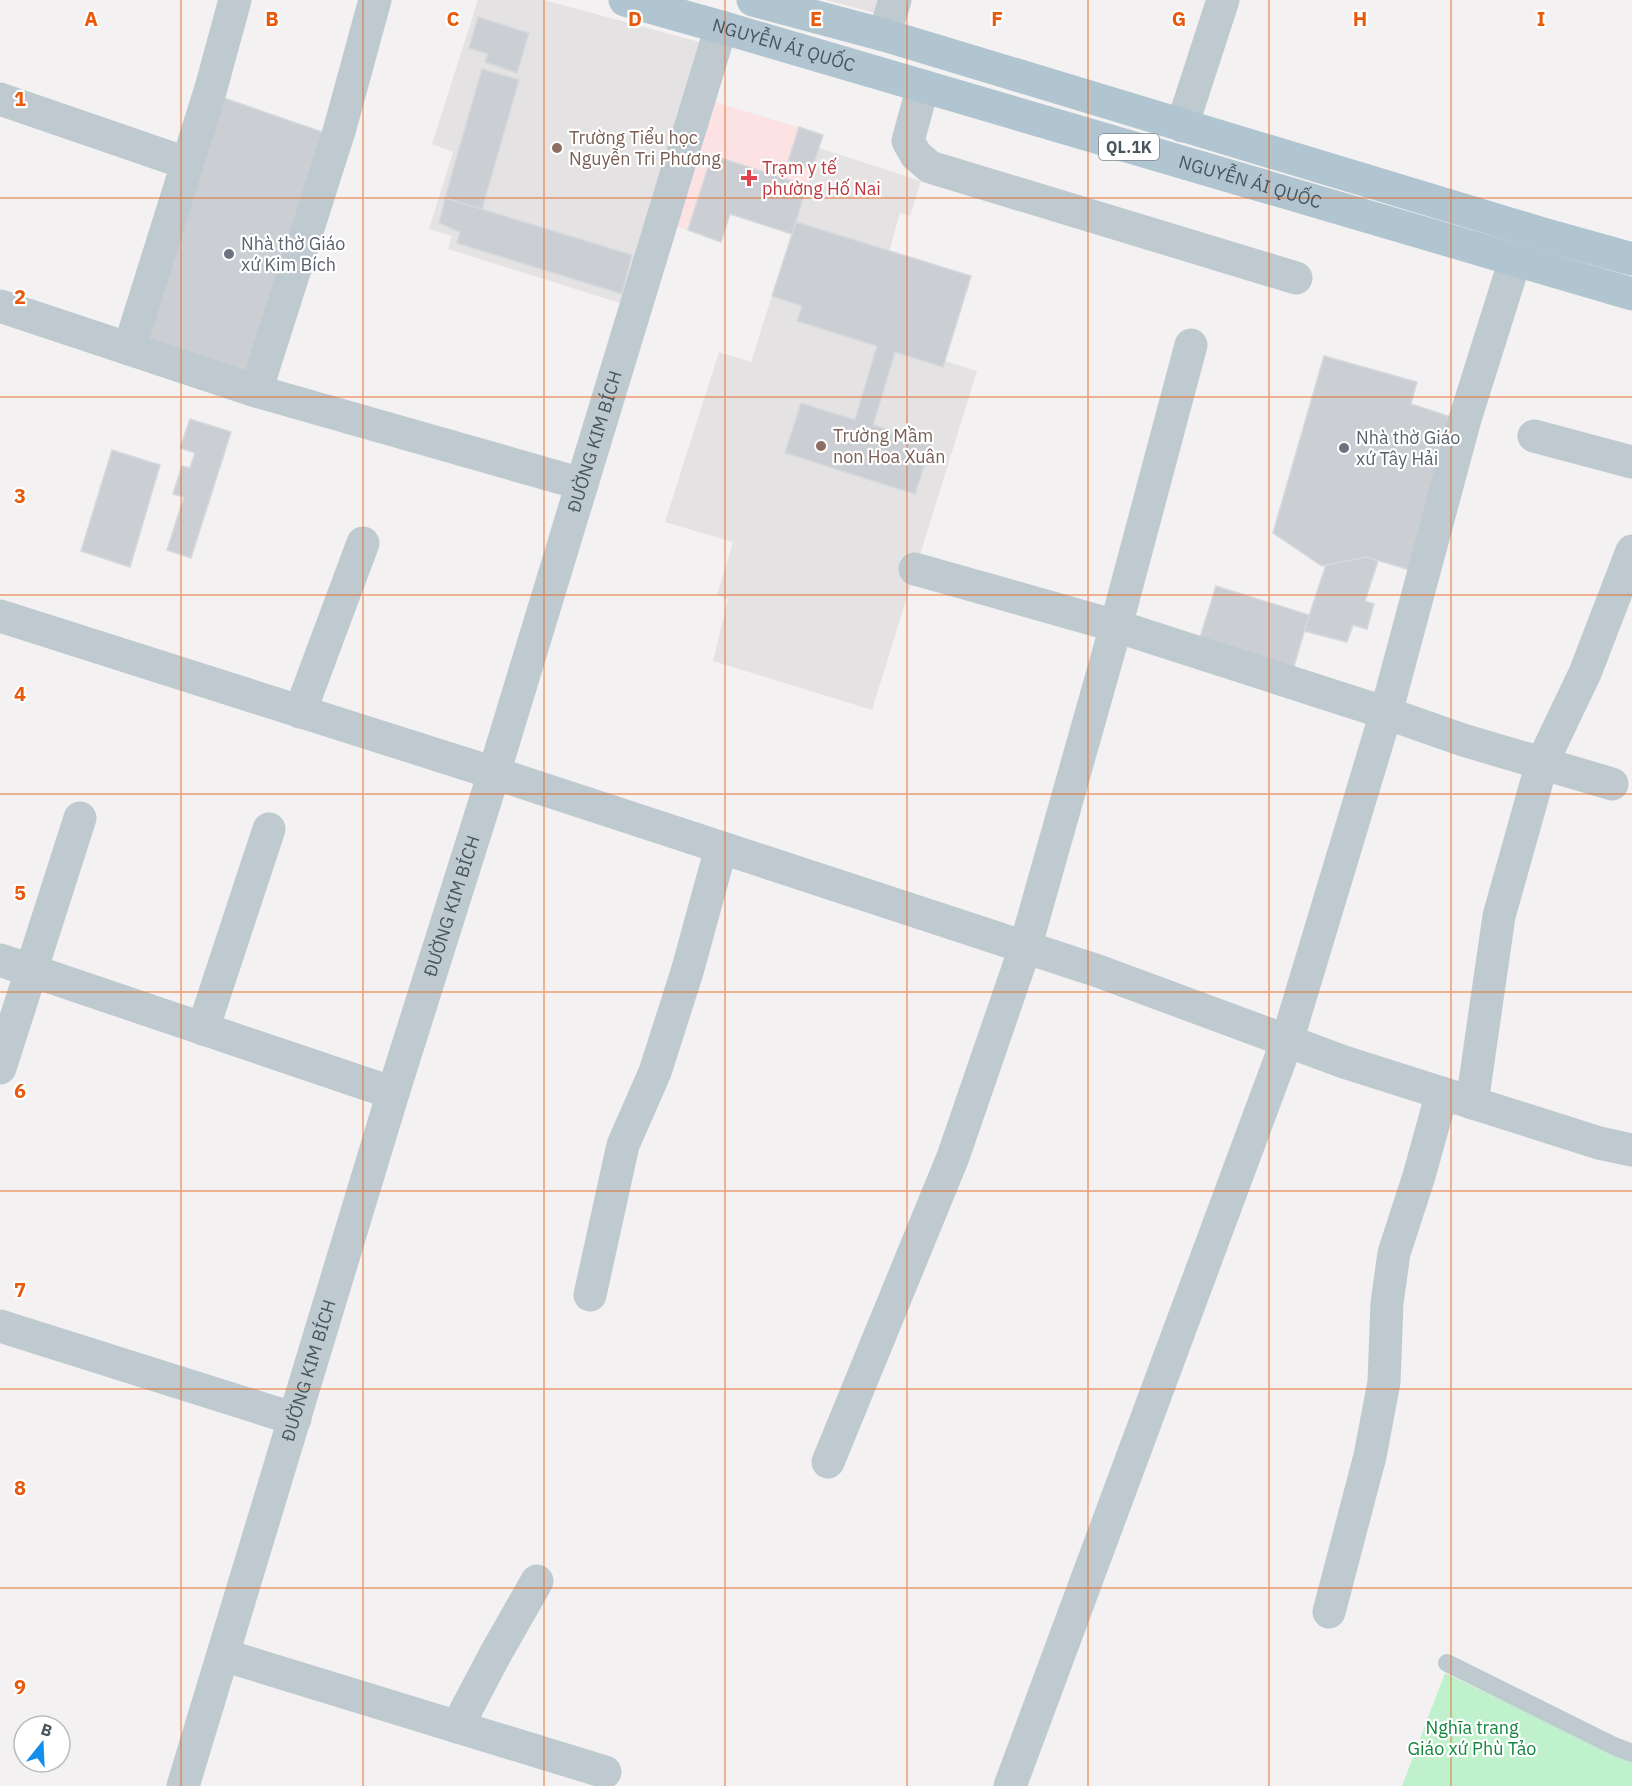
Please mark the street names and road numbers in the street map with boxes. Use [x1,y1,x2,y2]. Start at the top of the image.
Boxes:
street label: NGUYỄN ÁI QUỐC [710,13,858,77]
road number: QL.1K [1099,134,1159,160]
street label: NGUYỄN ÁI QUỐC [1176,150,1324,213]
street label: ĐƯỜNG KIM BÍCH [562,368,627,515]
street label: ĐƯỜNG KIM BÍCH [418,832,485,980]
street label: ĐƯỜNG KIM BÍCH [276,1297,341,1444]

